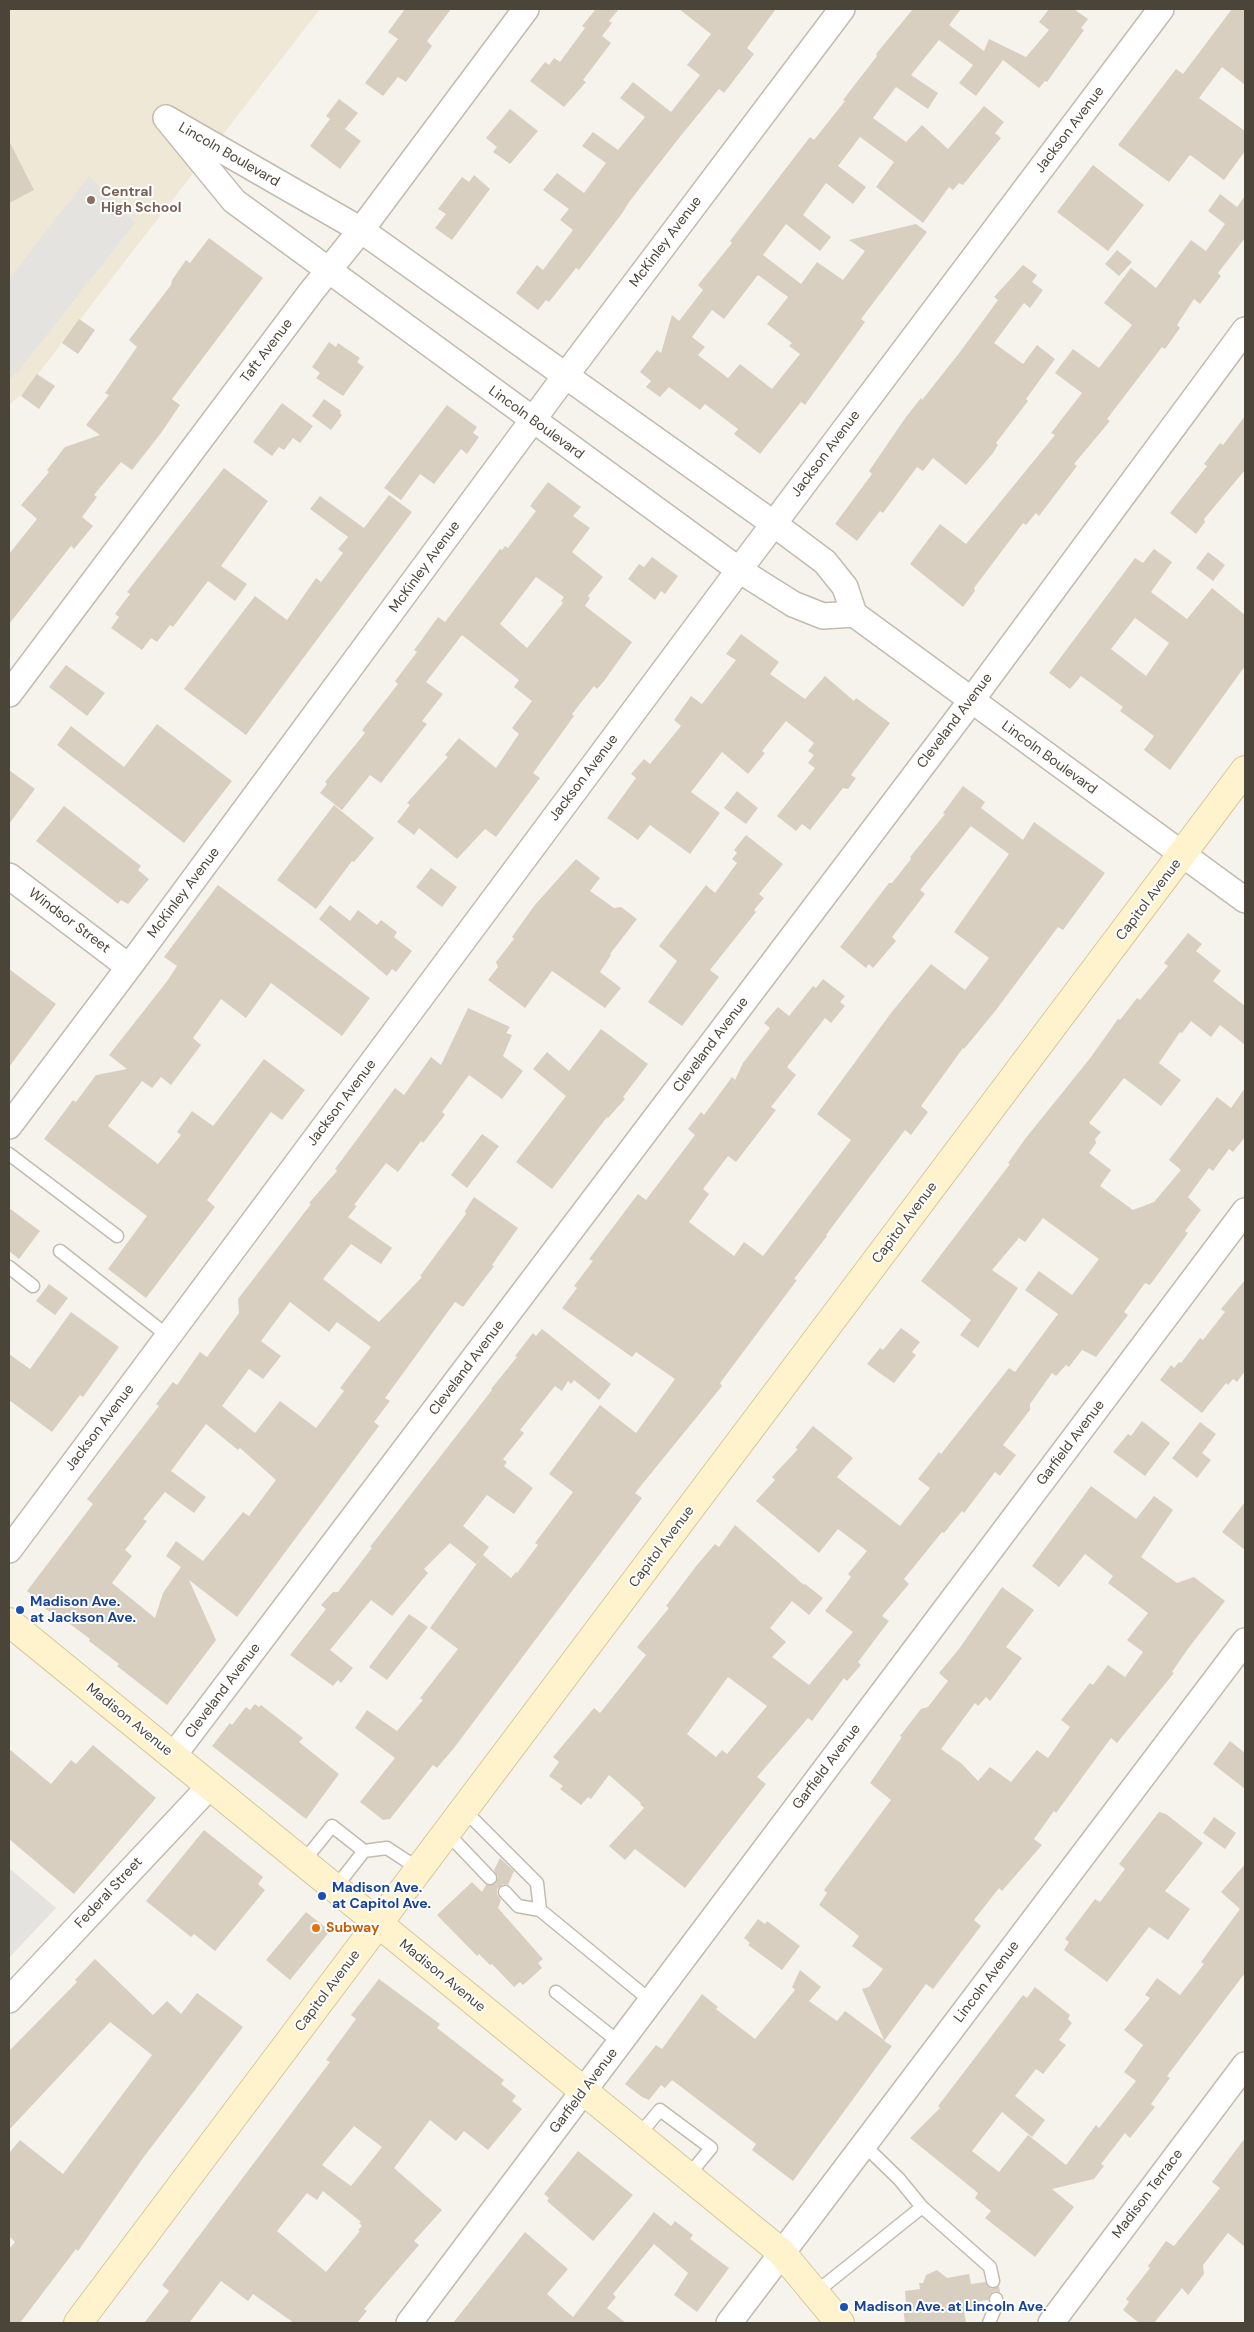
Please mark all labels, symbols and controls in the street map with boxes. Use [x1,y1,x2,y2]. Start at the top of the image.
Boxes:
street label: Jackson Avenue [1032,83,1108,177]
street label: Lincoln Boulevard [175,119,283,191]
place label: Central High School [101,184,182,216]
street label: McKinley Avenue [626,193,706,291]
marker: Central High School [85,194,97,206]
street label: Taft Avenue [237,316,297,386]
street label: Lincoln Boulevard [485,383,587,463]
street label: Jackson Avenue [788,407,864,501]
street label: McKinley Avenue [386,518,464,616]
street label: Cleveland Avenue [914,670,996,772]
street label: Lincoln Boulevard [998,718,1100,798]
street label: Jackson Avenue [546,731,622,825]
street label: McKinley Avenue [144,844,224,942]
street label: Capitol Avenue [1113,856,1185,944]
street label: Windsor Street [25,885,113,957]
street label: Cleveland Avenue [670,994,752,1096]
street label: Jackson Avenue [304,1056,380,1150]
street label: Capitol Avenue [869,1179,941,1267]
street label: Cleveland Avenue [426,1317,508,1419]
street label: Jackson Avenue [62,1381,138,1475]
street label: Garfield Avenue [1033,1397,1109,1489]
street label: Capitol Avenue [626,1503,698,1591]
place label: Madison Ave. at Jackson Ave. [30,1594,136,1626]
marker: Madison Ave. at Jackson Ave. [14,1604,26,1616]
street label: Cleveland Avenue [182,1640,264,1742]
street label: Madison Avenue [82,1680,176,1760]
street label: Garfield Avenue [789,1721,865,1813]
street label: Federal Street [72,1854,146,1932]
place label: Madison Ave. at Capitol Ave. [332,1880,431,1912]
marker: Madison Ave. at Capitol Ave. [316,1890,328,1902]
place label: Subway [326,1920,380,1936]
marker: Subway [310,1922,322,1934]
street label: Madison Avenue [395,1936,489,2016]
street label: Lincoln Avenue [951,1938,1023,2026]
street label: Capitol Avenue [292,1947,364,2035]
street label: Garfield Avenue [546,2045,622,2137]
street label: Madison Terrace [1109,2146,1187,2242]
place label: Madison Ave. at Lincoln Ave. [854,2299,1047,2315]
marker: Madison Ave. at Lincoln Ave. [838,2301,850,2313]

